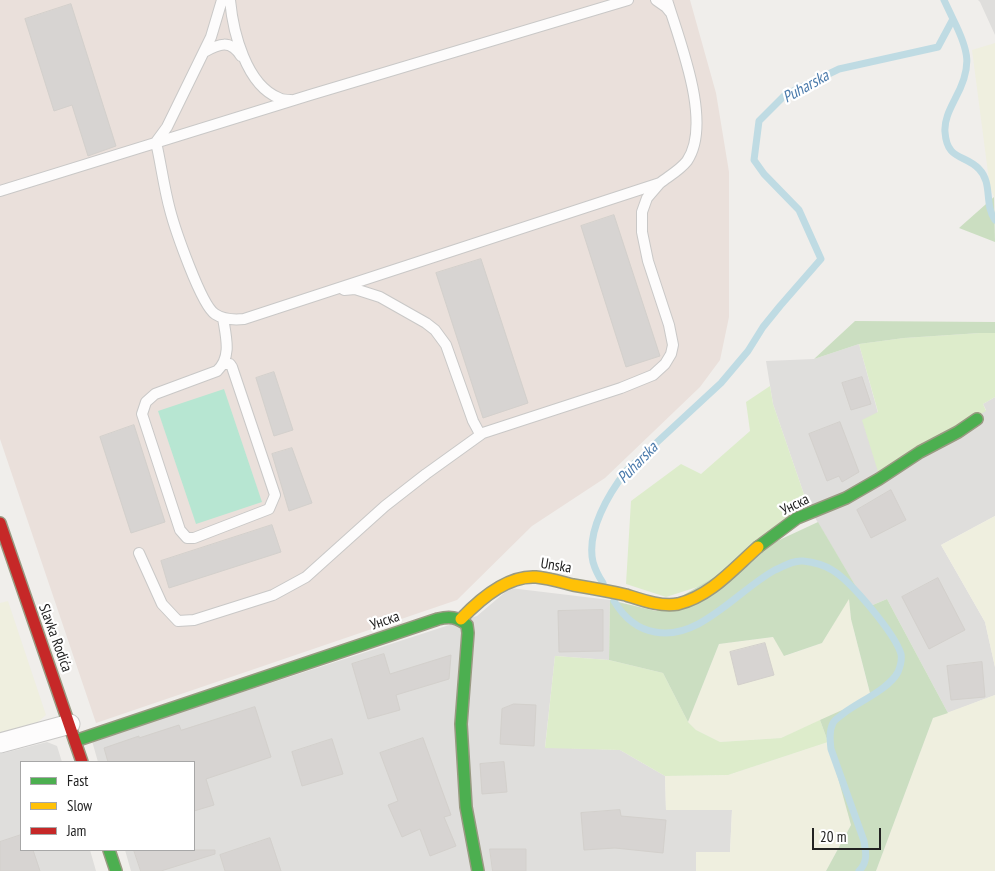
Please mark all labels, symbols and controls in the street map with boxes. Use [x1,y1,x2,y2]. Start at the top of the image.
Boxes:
water label: Puharska [780,67,832,107]
water label: Puharska [614,439,662,487]
street label: Унска [778,490,812,520]
street label: Unska [539,555,573,577]
street label: Slavka Rodića [34,602,76,674]
street label: Унска [368,608,402,634]
legend [20,761,195,851]
text: Fast [67,771,88,790]
text: Slow [67,796,92,815]
scale bar [815,818,884,850]
text: Jam [67,821,86,840]
text: 20 m [820,827,846,846]

